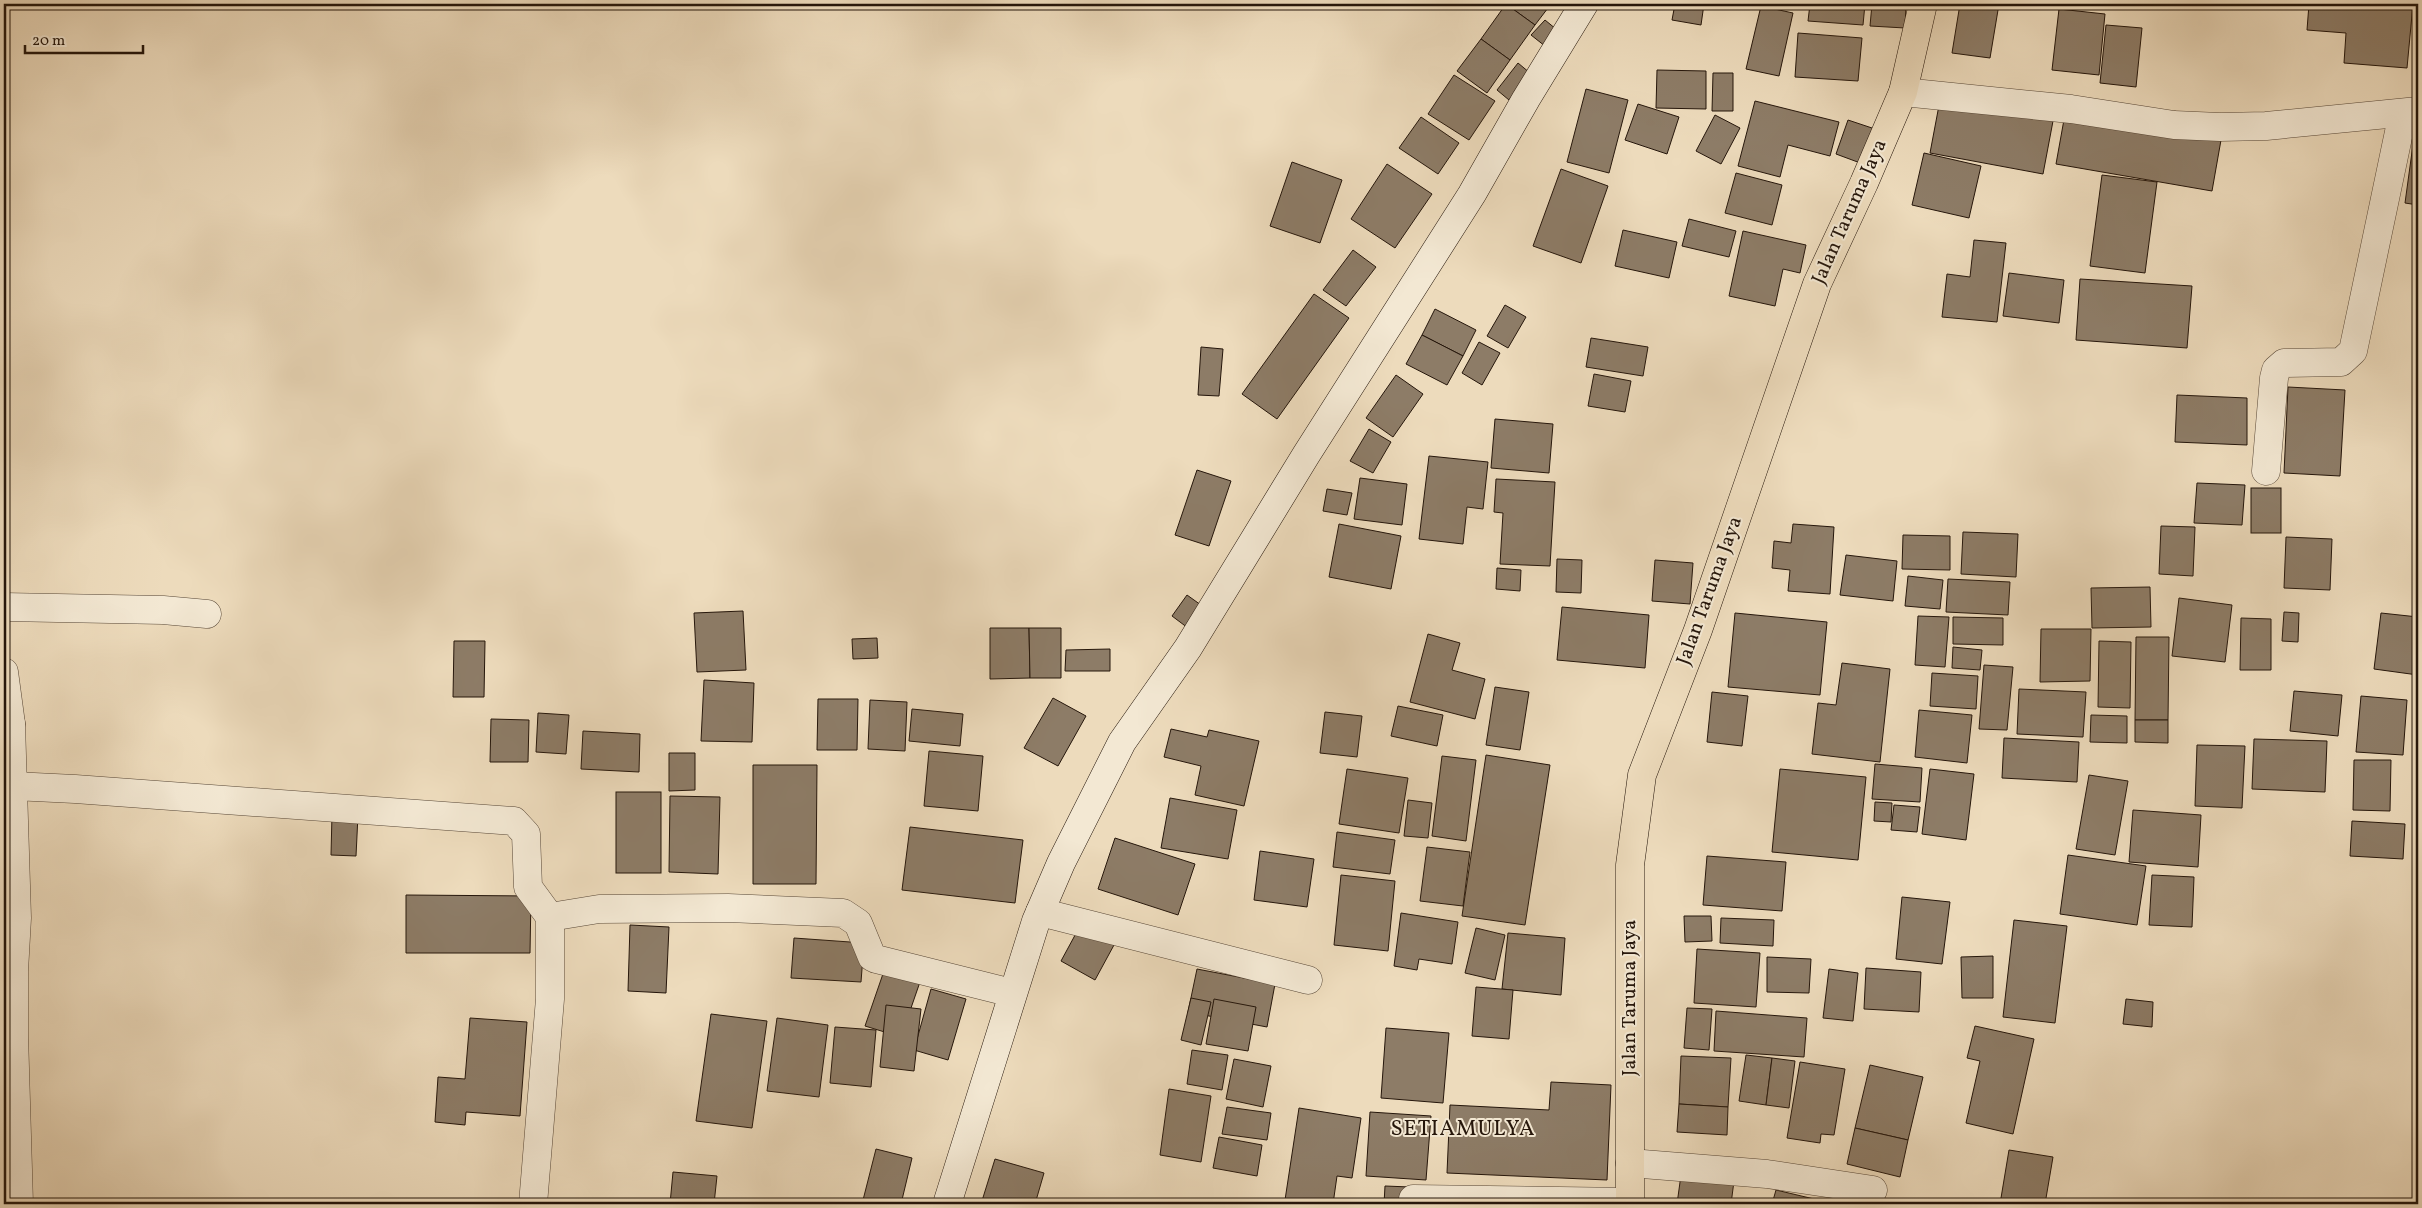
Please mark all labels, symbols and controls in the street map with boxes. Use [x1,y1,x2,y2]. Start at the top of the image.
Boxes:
scale bar [25,22,142,54]
text: 20 m [32,31,65,52]
street label: Jalan Taruma Jaya [1805,135,1895,289]
street label: Jalan Taruma Jaya [1670,513,1750,669]
street label: Jalan Taruma Jaya [1616,920,1644,1076]
district label: SETIAMULYA [1390,1114,1536,1145]

